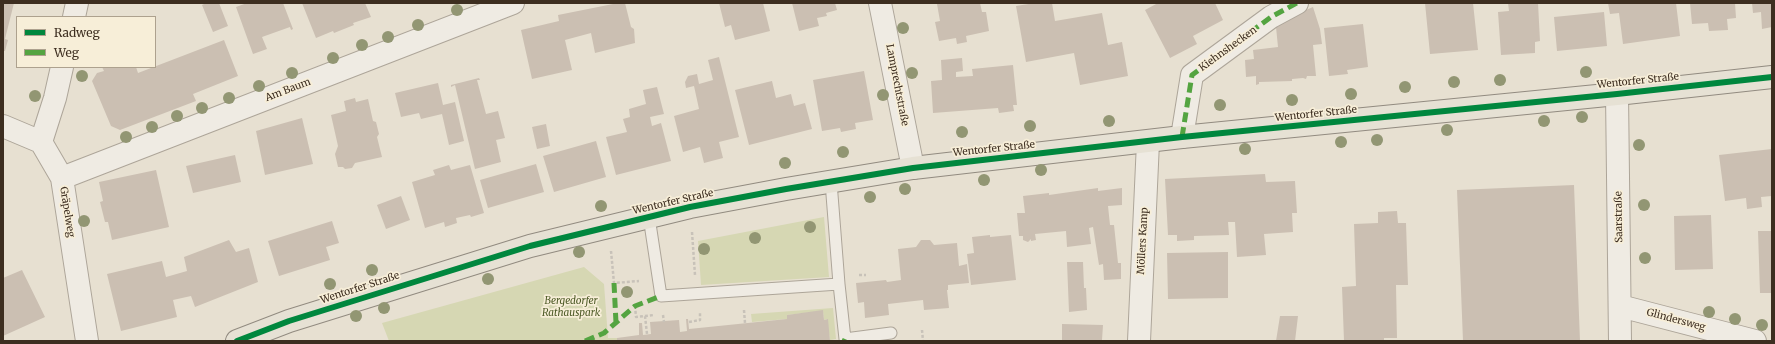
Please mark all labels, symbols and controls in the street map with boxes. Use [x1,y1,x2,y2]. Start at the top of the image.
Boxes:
legend [16,16,156,68]
street label: Kiehnshecken [1197,24,1259,74]
text: Radweg [54,25,100,40]
street label: Lamprechtstraße [883,43,911,127]
text: Weg [54,45,79,60]
street label: Wentorfer Straße [1596,71,1680,91]
street label: Am Baum [264,76,312,104]
street label: Wentorfer Straße [1274,104,1358,124]
street label: Wentorfer Straße [952,139,1036,159]
street label: Gräpelweg [57,186,77,238]
street label: Wentorfer Straße [631,187,715,217]
street label: Saarstraße [1613,191,1625,243]
street label: Möllers Kamp [1135,207,1151,275]
street label: Wentorfer Straße [319,270,401,306]
park label: Bergedorfer Rathauspark [542,295,600,318]
street label: Glindersweg [1645,306,1707,334]

